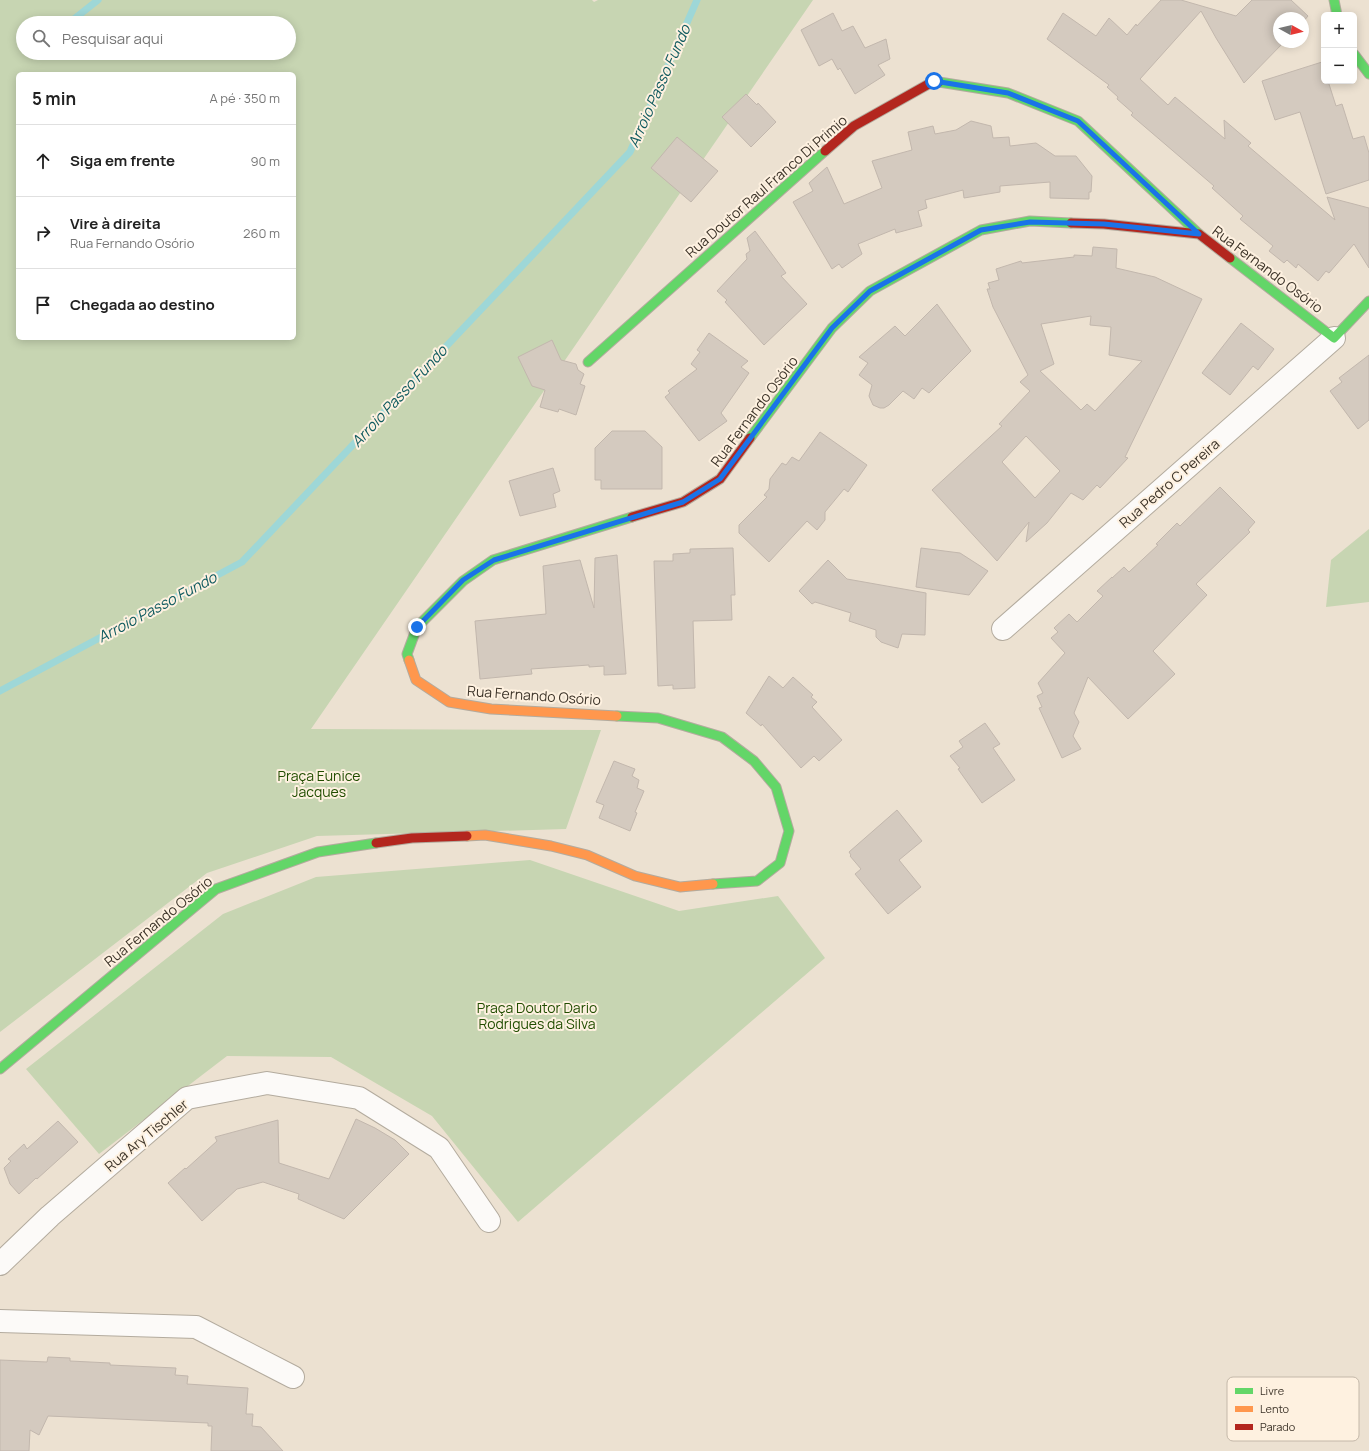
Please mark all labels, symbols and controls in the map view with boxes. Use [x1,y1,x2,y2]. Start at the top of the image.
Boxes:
north arrow [1273,12,1309,48]
map controls [1321,12,1357,84]
button: + [1321,12,1357,48]
search box [16,16,296,60]
water label: Arroio Passo Fundo [623,20,696,151]
icon: search [30,27,52,49]
text: Pesquisar aqui [62,28,163,49]
button: − [1321,48,1357,84]
route start [925,72,943,90]
text: 5 min [32,87,76,110]
text: A pé · 350 m [209,89,280,107]
street label: Rua Doutor Raul Franco Di Primio [681,110,851,262]
icon: ahead [32,150,54,172]
text: Siga em frente [70,150,175,171]
text: 90 m [250,152,280,170]
text: Vire à direita [70,213,161,234]
street label: Rua Fernando Osório [1209,221,1327,317]
icon: right [32,222,54,244]
text: 260 m [243,224,280,242]
text: Rua Fernando Osório [70,234,194,252]
icon: arrive [32,294,54,316]
text: Chegada ao destino [70,294,215,315]
water label: Arroio Passo Fundo [346,340,453,451]
street label: Rua Fernando Osório [706,352,802,470]
street label: Rua Pedro C Pereira [1115,434,1223,532]
water label: Arroio Passo Fundo [94,566,221,647]
route end [408,618,426,636]
street label: Rua Fernando Osório [467,681,601,709]
park label: Praça Eunice Jacques [278,766,360,801]
street label: Rua Fernando Osório [100,871,216,971]
park label: Praça Doutor Dario Rodrigues da Silva [477,998,597,1033]
street label: Rua Ary Tischler [100,1095,192,1175]
legend [1227,1377,1359,1441]
text: Livre [1260,1383,1285,1398]
text: Lento [1260,1401,1290,1416]
text: Parado [1260,1419,1296,1434]

